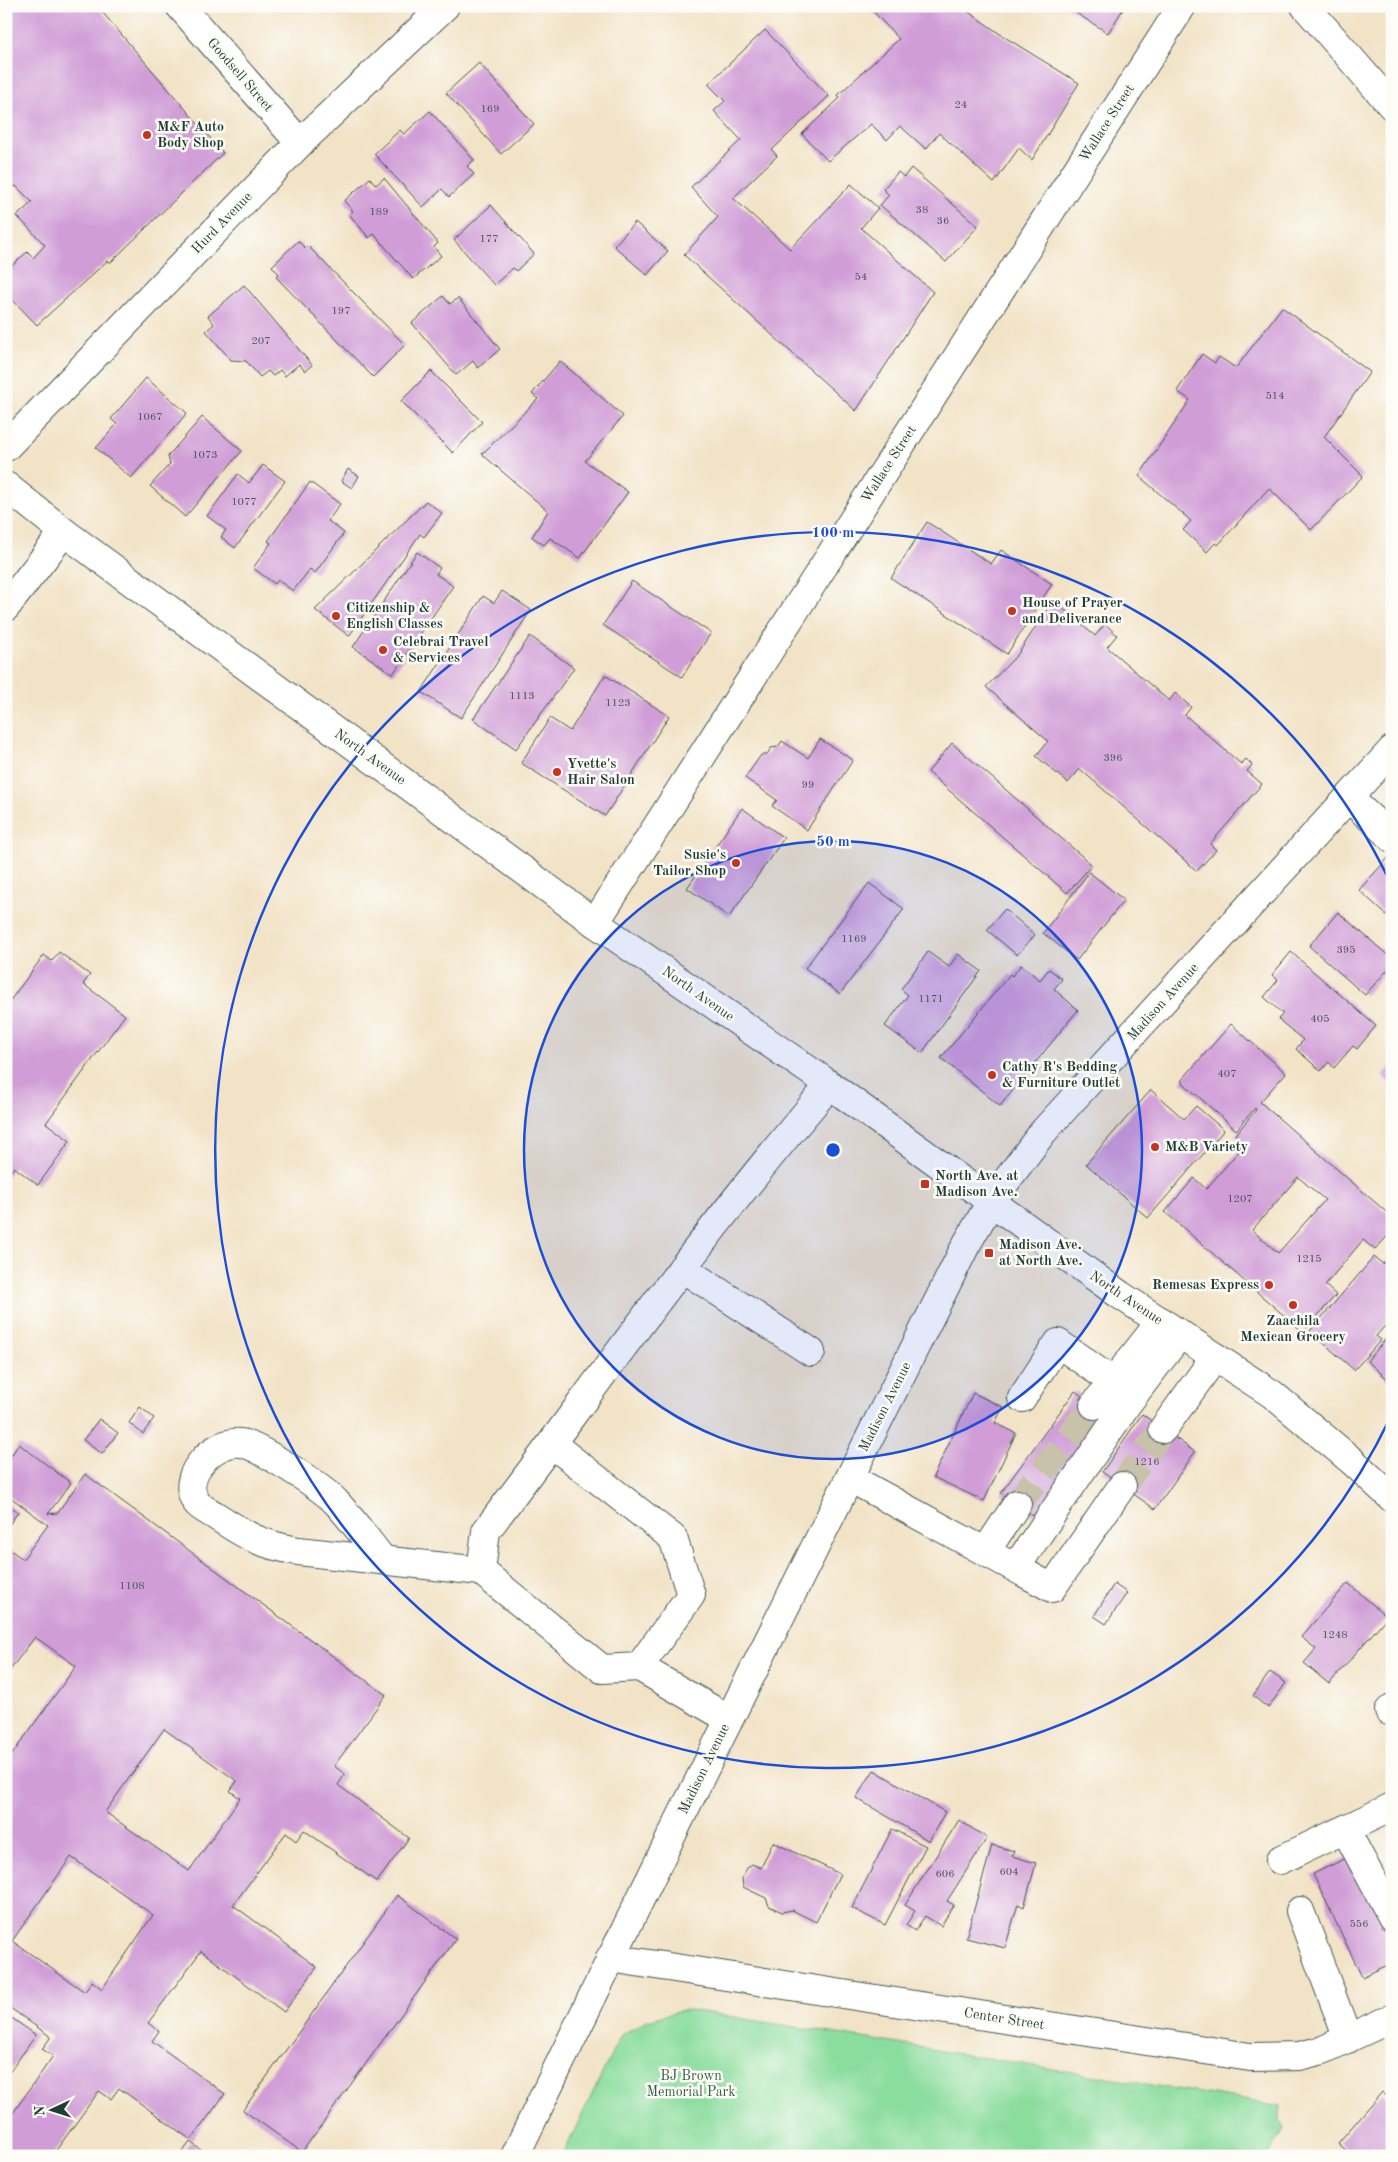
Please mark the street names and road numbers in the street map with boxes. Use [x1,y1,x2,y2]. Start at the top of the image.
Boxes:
street label: Goodsell Street [204,36,276,115]
street label: Wallace Street [1077,82,1137,164]
street label: Hurd Avenue [189,189,255,257]
street label: Wallace Street [859,423,919,505]
street label: North Avenue [332,727,408,787]
street label: Madison Avenue [1125,961,1201,1043]
street label: North Avenue [659,964,737,1024]
street label: North Avenue [1087,1269,1165,1327]
street label: Madison Avenue [856,1360,914,1454]
street label: Madison Avenue [676,1722,732,1816]
street label: Center Street [963,2006,1045,2032]

